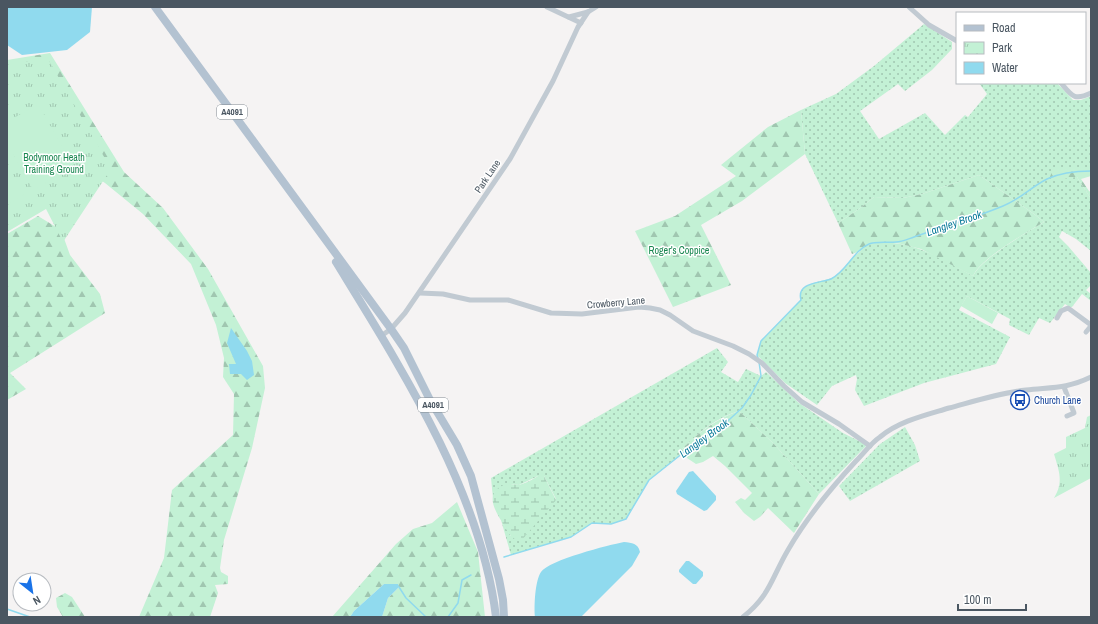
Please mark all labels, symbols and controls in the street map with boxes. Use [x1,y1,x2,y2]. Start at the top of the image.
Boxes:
legend [956,12,1086,84]
text: Road [992,20,1016,36]
text: Park [992,40,1012,56]
text: Water [992,60,1019,76]
road number: A4091 [217,105,247,119]
park label: Bodymoor Heath Training Ground [23,151,85,176]
street label: Park Lane [472,157,503,195]
water label: Langley Brook [924,207,984,239]
park label: Roger's Coppice [649,244,710,257]
street label: Crowberry Lane [586,293,646,312]
bus stop icon: Church Lane [1009,389,1031,411]
place label: Church Lane [1034,394,1081,407]
road number: A4091 [418,398,448,412]
water label: Langley Brook [677,415,732,461]
north arrow [12,572,52,612]
scale bar [958,586,1026,612]
text: 100 m [964,592,991,608]
text: N [31,593,43,608]

